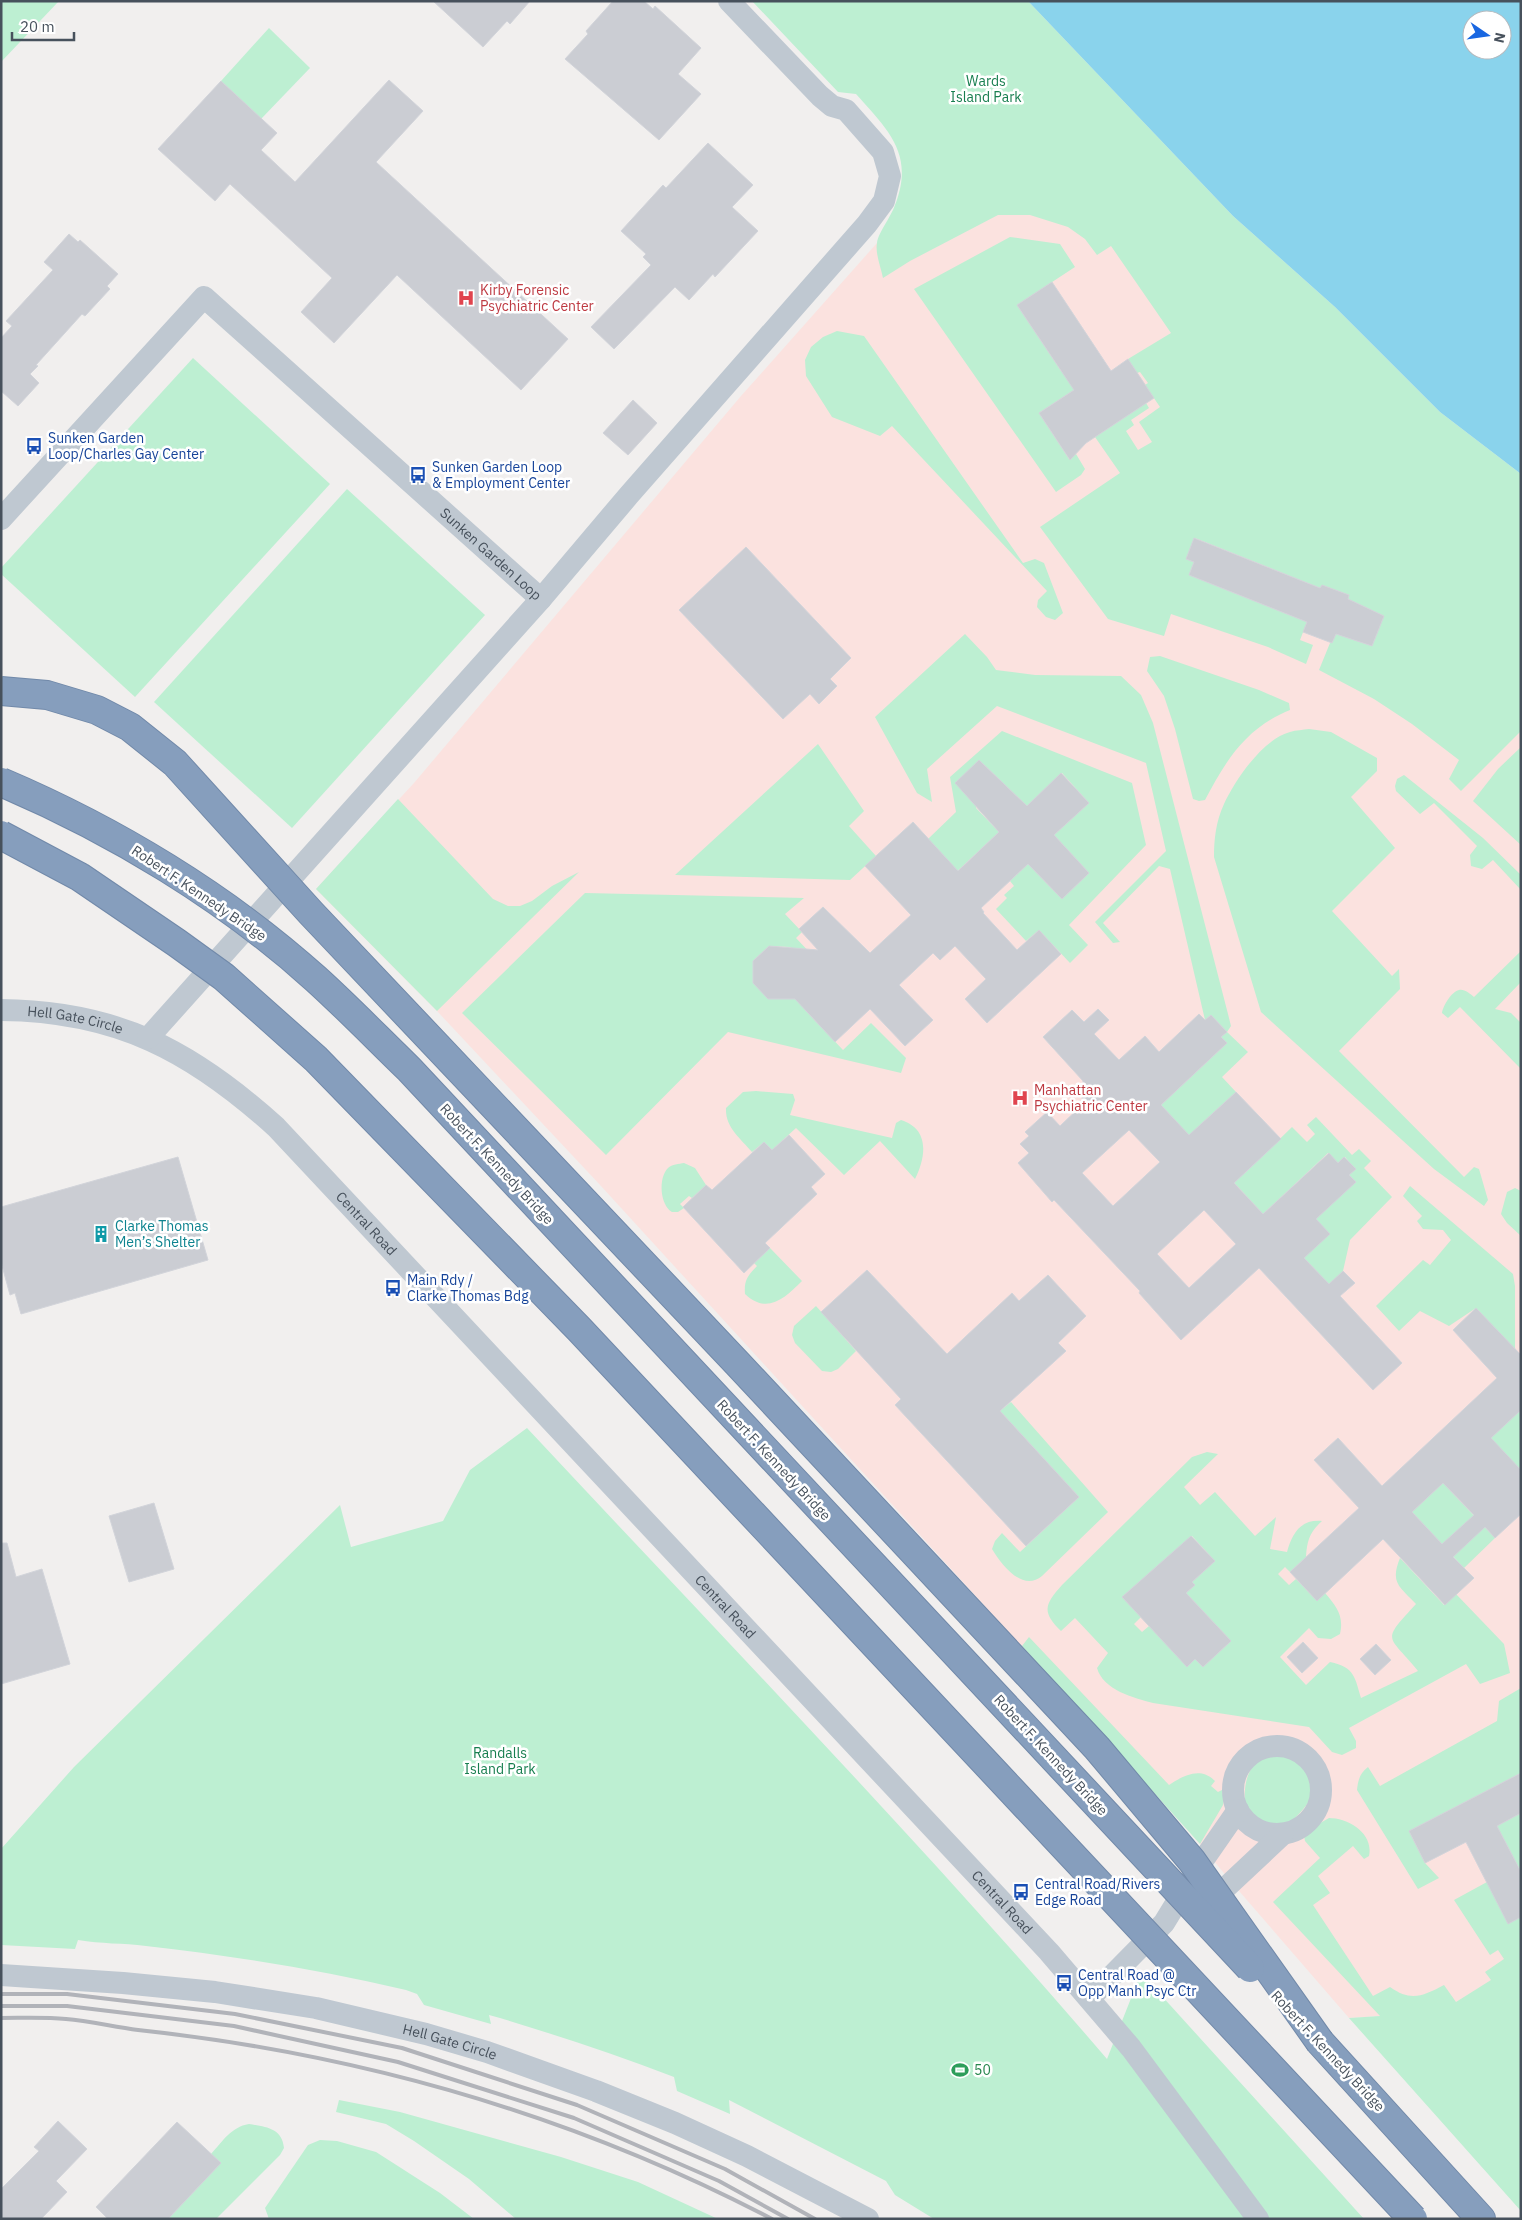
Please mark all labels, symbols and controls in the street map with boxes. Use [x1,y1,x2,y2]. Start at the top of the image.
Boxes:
scale bar [12,10,75,42]
north arrow [1462,10,1512,60]
text: 20 m [20,17,55,36]
text: N [1490,31,1510,45]
park label: Wards Island Park [950,72,1022,106]
place label: Kirby Forensic Psychiatric Center [480,281,594,315]
hospital icon: Kirby Forensic Psychiatric Center [456,288,476,308]
place label: Sunken Garden Loop/Charles Gay Center [48,429,204,463]
bus stop icon: Sunken Garden Loop/Charles Gay Center [24,436,44,456]
place label: Sunken Garden Loop & Employment Center [432,458,570,492]
bus stop icon: Sunken Garden Loop & Employment Center [408,465,428,485]
street label: Sunken Garden Loop [436,504,545,604]
street label: Robert F. Kennedy Bridge [128,841,270,945]
street label: Hell Gate Circle [27,1002,126,1038]
place label: Manhattan Psychiatric Center [1034,1081,1148,1115]
hospital icon: Manhattan Psychiatric Center [1010,1088,1030,1108]
street label: Robert F. Kennedy Bridge [436,1100,558,1228]
street label: Central Road [332,1188,401,1259]
place label: Clarke Thomas Men’s Shelter [115,1217,209,1251]
building icon: Clarke Thomas Men’s Shelter [91,1224,111,1244]
place label: Main Rdy / Clarke Thomas Bdg [407,1271,529,1305]
bus stop icon: Main Rdy / Clarke Thomas Bdg [383,1278,403,1298]
street label: Robert F. Kennedy Bridge [713,1396,835,1524]
street label: Central Road [691,1571,760,1642]
street label: Robert F. Kennedy Bridge [990,1691,1112,1819]
park label: Randalls Island Park [464,1744,536,1778]
street label: Central Road [968,1866,1037,1938]
place label: Central Road/Rivers Edge Road [1035,1875,1161,1909]
bus stop icon: Central Road/Rivers Edge Road [1011,1882,1031,1902]
place label: Central Road @ Opp Manh Psyc Ctr [1078,1966,1196,2000]
bus stop icon: Central Road @ Opp Manh Psyc Ctr [1054,1973,1074,1993]
street label: Robert F. Kennedy Bridge [1267,1987,1389,2115]
street label: Hell Gate Circle [401,2020,500,2064]
sports icon: 50 [950,2060,970,2080]
place label: 50 [974,2061,991,2079]

